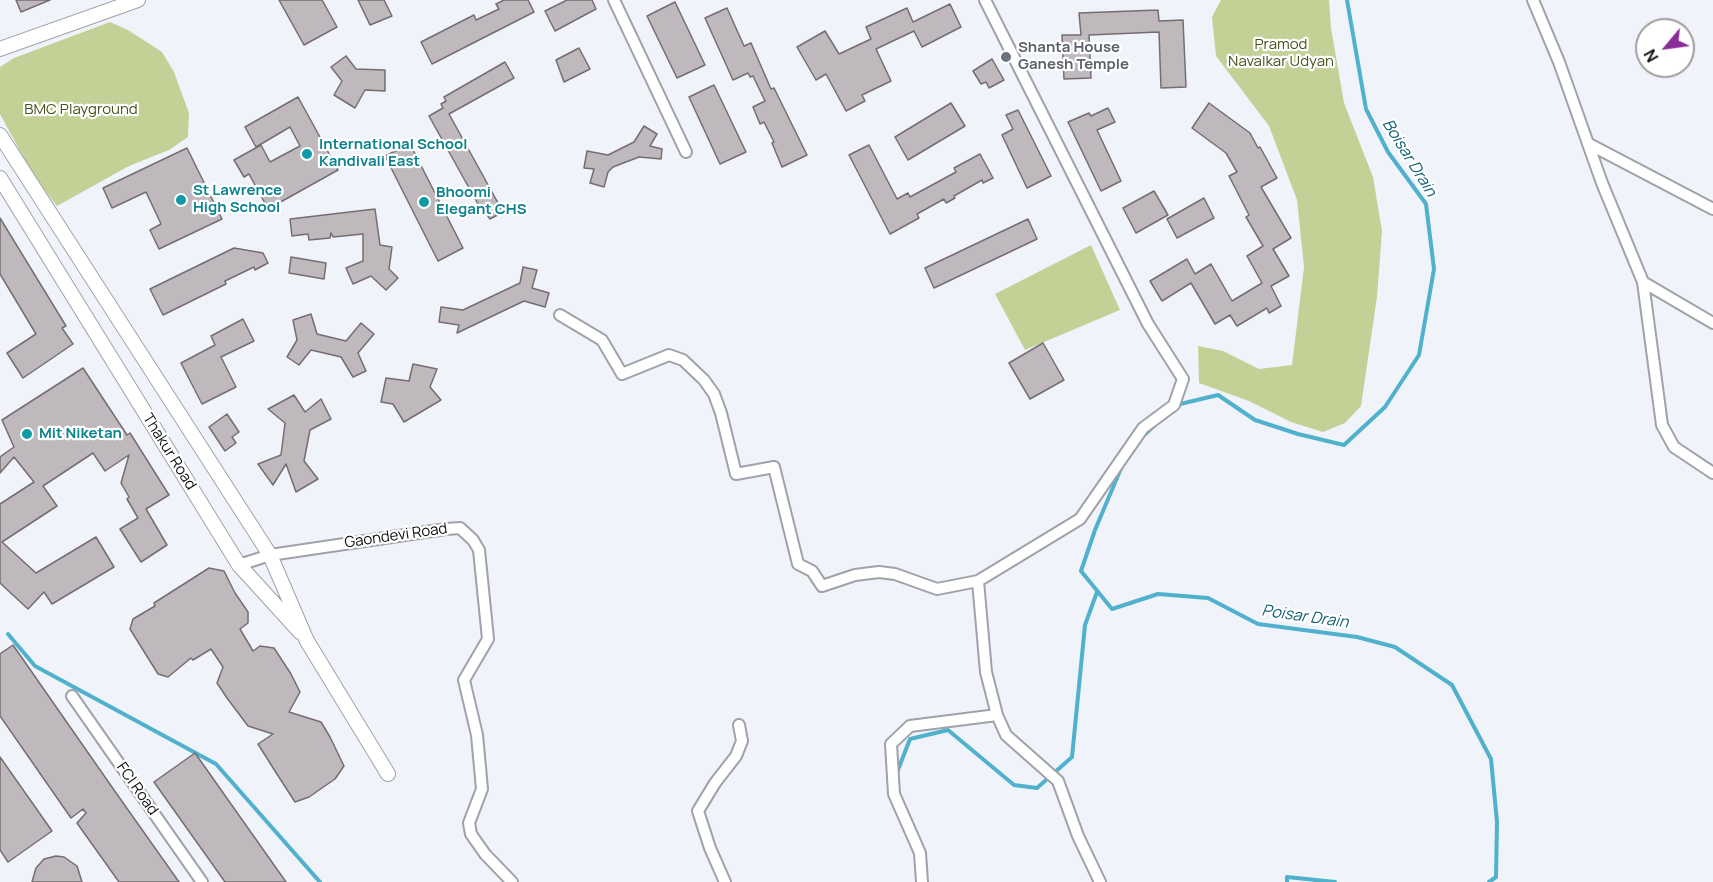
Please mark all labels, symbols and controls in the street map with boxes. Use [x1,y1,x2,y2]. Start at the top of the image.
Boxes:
north arrow [1635,18,1695,78]
park label: Pramod Navalkar Udyan [1228,36,1334,71]
place label: Shanta House Ganesh Temple [1018,39,1129,74]
text: N [1639,45,1663,66]
marker: Shanta House Ganesh Temple [999,50,1013,64]
park label: BMC Playground [24,101,138,119]
water label: Boisar Drain [1378,116,1440,200]
place label: International School Kandivali East [319,136,468,171]
marker: International School Kandivali East [300,147,314,161]
place label: St Lawrence High School [193,182,282,217]
place label: Bhoomi Elegant CHS [436,184,527,219]
marker: St Lawrence High School [174,193,188,207]
marker: Bhoomi Elegant CHS [417,195,431,209]
street label: Thakur Road [138,411,200,493]
place label: Mit Niketan [39,425,122,443]
marker: Mit Niketan [20,427,34,441]
street label: Gaondevi Road [343,520,449,552]
water label: Poisar Drain [1260,601,1350,633]
street label: FCI Road [112,759,162,819]

